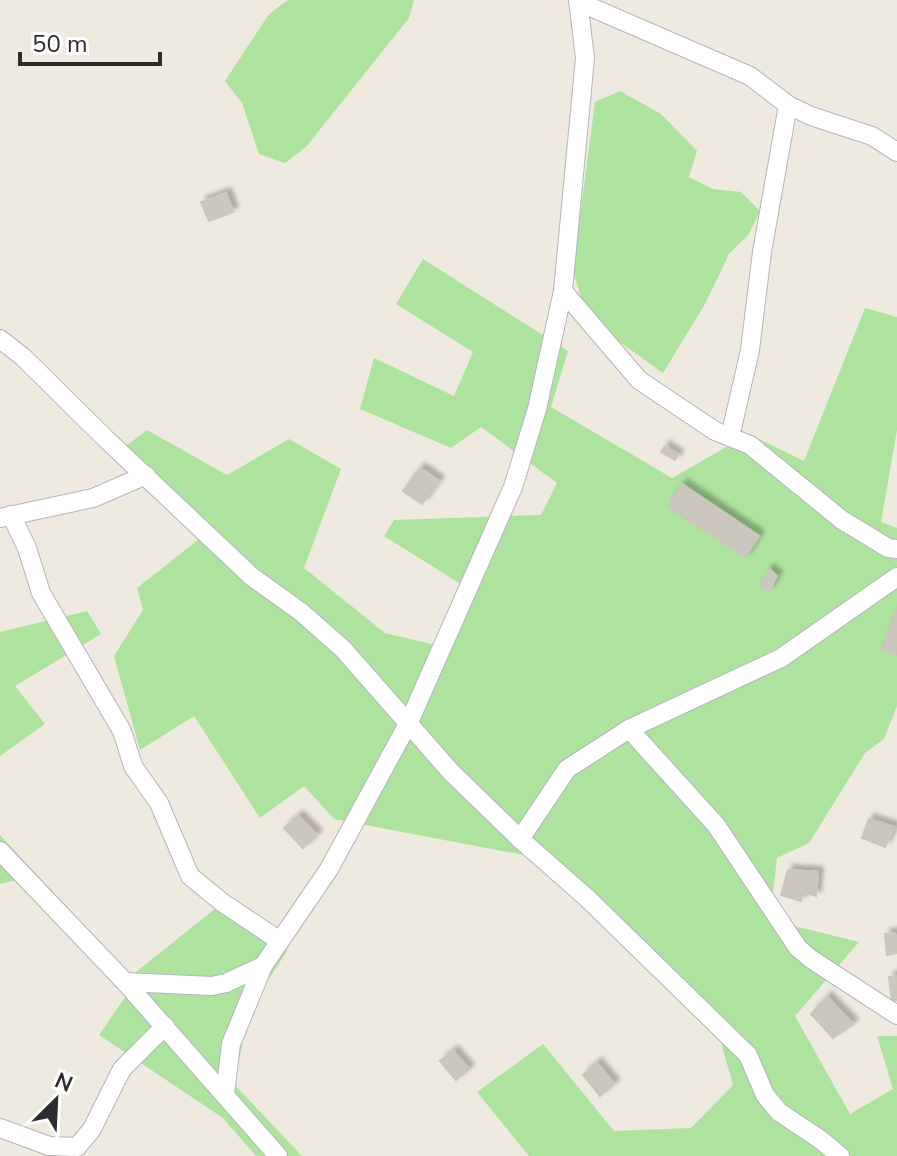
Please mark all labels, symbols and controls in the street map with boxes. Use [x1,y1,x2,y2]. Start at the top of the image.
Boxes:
scale bar [20,16,160,66]
text: 50 m [32,28,88,60]
north arrow [16,1060,96,1140]
text: N [50,1066,77,1100]

